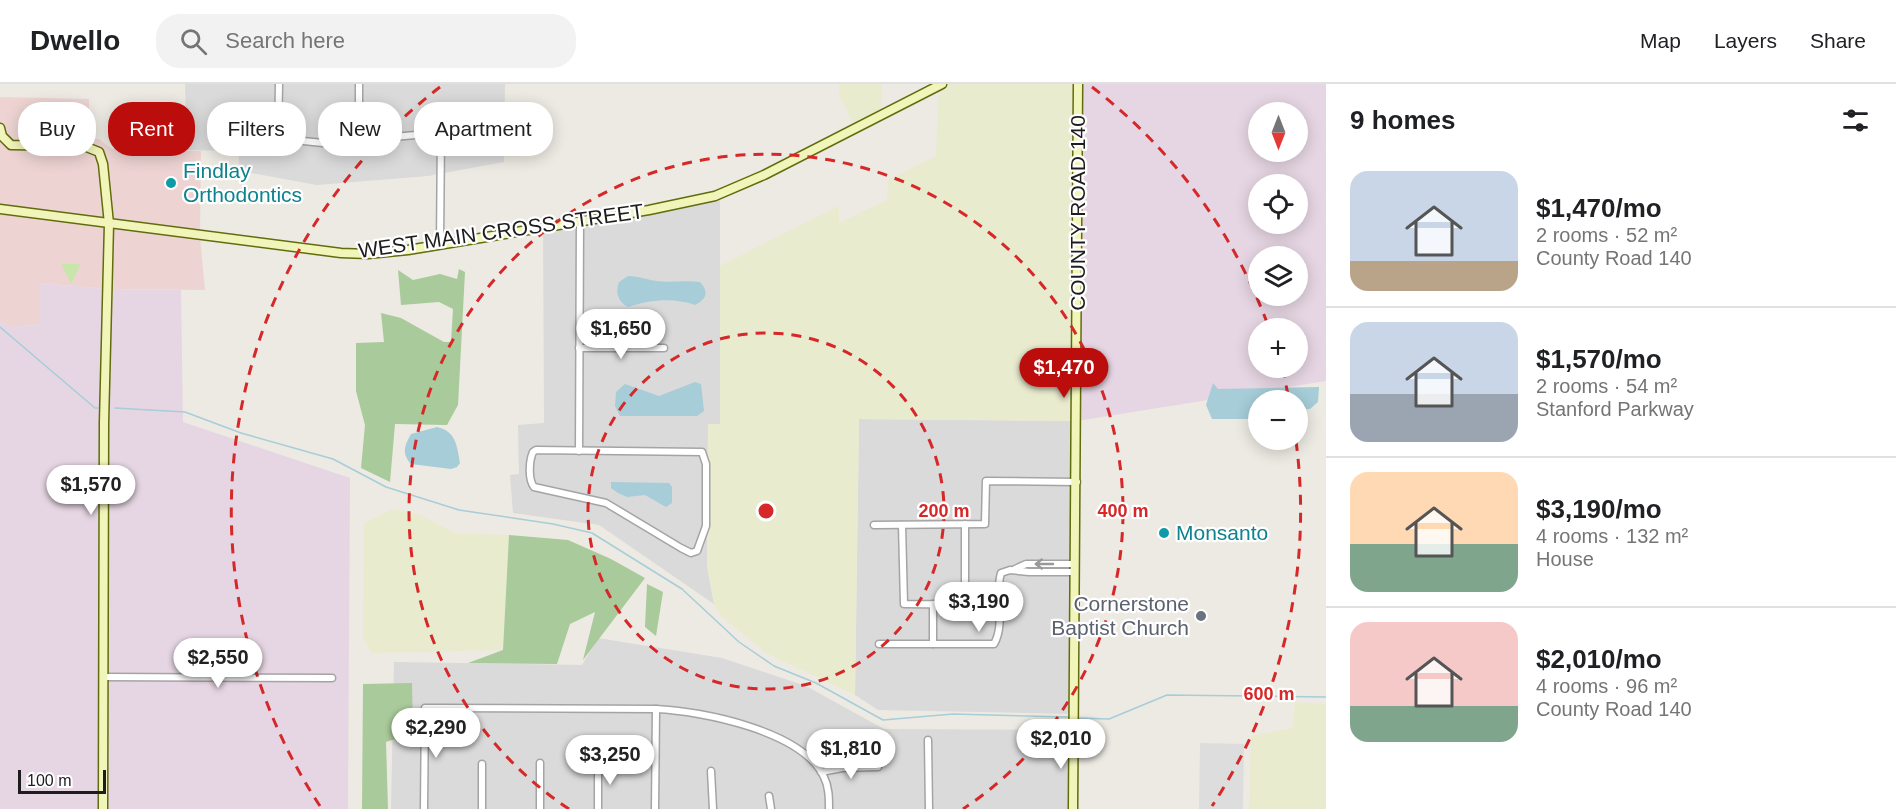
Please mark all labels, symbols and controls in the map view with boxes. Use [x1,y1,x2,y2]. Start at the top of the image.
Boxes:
search box [156,14,576,68]
text: Dwello [30,25,120,56]
icon: search [177,25,210,58]
text: Search here [225,28,345,53]
text: Map [1640,29,1681,52]
text: Layers [1714,29,1777,52]
text: Share [1810,29,1866,52]
chip: Buy [18,102,96,156]
chip: Rent [108,102,195,156]
chip: Filters [207,102,306,156]
chip: New [318,102,402,156]
chip: Apartment [414,102,553,156]
north arrow [1248,102,1308,162]
map controls [1248,102,1308,450]
icon: filters [1839,104,1872,137]
text: 9 homes [1350,105,1456,135]
street label: COUNTY ROAD 140 [1066,115,1089,311]
place label: Findlay Orthodontics [183,159,302,206]
button: locate [1248,174,1308,234]
marker: Findlay Orthodontics [164,176,178,190]
text: $1,470/mo [1536,193,1662,223]
icon: home [1398,195,1470,267]
street label: WEST MAIN CROSS STREET [357,199,645,262]
text: 2 rooms · 52 m² [1536,224,1677,246]
button: layers [1248,246,1308,306]
text: County Road 140 [1536,247,1692,269]
pin: $1,650 [572,309,670,360]
text: $1,650 [590,317,652,339]
button: + [1248,318,1308,378]
text: $1,570/mo [1536,344,1662,374]
icon: home [1398,346,1470,418]
pin: $1,470 [1015,348,1113,399]
text: $1,470 [1033,356,1095,378]
text: 2 rooms · 54 m² [1536,375,1677,397]
button: − [1248,390,1308,450]
text: Stanford Parkway [1536,398,1694,420]
pin: $1,570 [42,465,140,516]
text: $1,570 [60,473,122,495]
text: $3,190/mo [1536,494,1662,524]
icon: home [1398,496,1470,568]
centre of rings [756,501,776,521]
text: 200 m [918,501,970,521]
text: 400 m [1097,501,1149,521]
place label: Monsanto [1176,521,1268,544]
text: 4 rooms · 132 m² [1536,525,1688,547]
marker: Monsanto [1157,526,1171,540]
text: House [1536,548,1594,570]
one-way arrow [1035,558,1055,570]
pin: $3,190 [930,582,1028,633]
text: $3,190 [948,590,1010,612]
place label: Cornerstone Baptist Church [1051,592,1189,639]
marker: Cornerstone Baptist Church [1194,609,1208,623]
pin: $2,550 [169,638,267,689]
text: $2,010/mo [1536,644,1662,674]
text: $2,550 [187,646,249,668]
icon: home [1398,646,1470,718]
text: 4 rooms · 96 m² [1536,675,1677,697]
text: 600 m [1243,684,1295,704]
text: County Road 140 [1536,698,1692,720]
pin: $2,290 [387,708,485,759]
text: $2,290 [405,716,467,738]
pin: $2,010 [1012,719,1110,770]
text: $2,010 [1030,727,1092,749]
pin: $1,810 [802,729,900,780]
pin: $3,250 [561,735,659,786]
text: $1,810 [820,737,882,759]
text: $3,250 [579,743,641,765]
scale bar [18,767,106,794]
text: 100 m [27,772,71,789]

